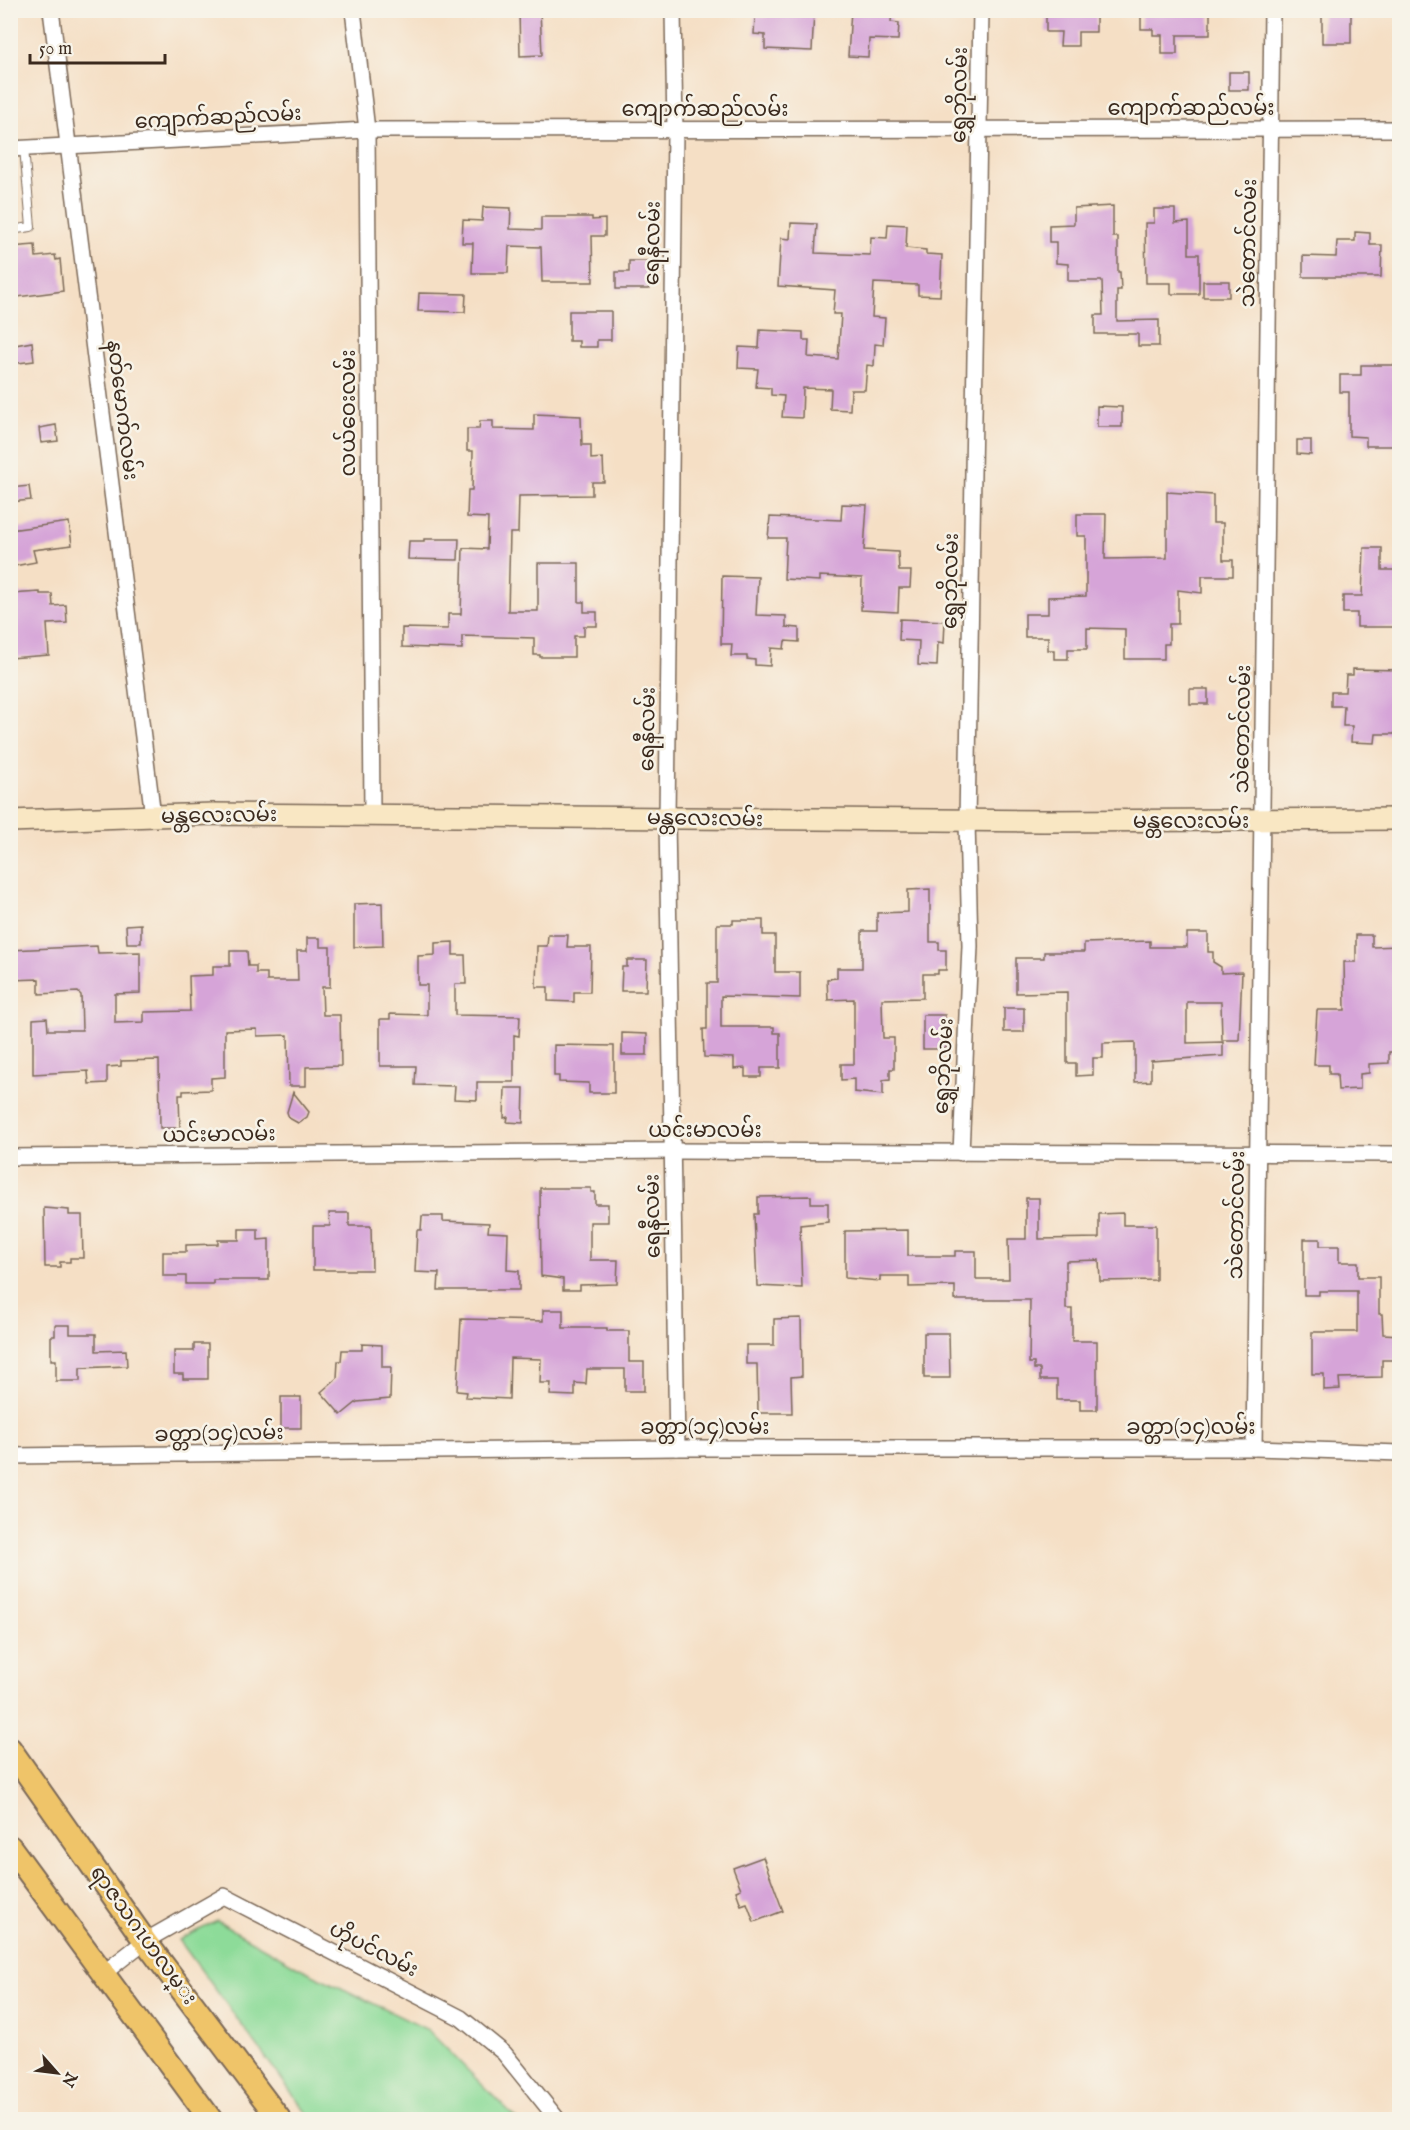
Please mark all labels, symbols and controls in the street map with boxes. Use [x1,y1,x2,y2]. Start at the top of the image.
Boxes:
scale bar [30,27,165,65]
text: 50 m [39,38,72,61]
street label: ရွှေဘိုလမ်း [942,47,977,143]
street label: ကျောက်ဆည်လမ်း [1107,92,1275,126]
street label: ကျောက်ဆည်လမ်း [621,93,789,127]
street label: ကျောက်ဆည်လမ်း [134,97,302,139]
street label: သဲတောင်လမ်း [1231,178,1264,308]
street label: ရေနီလမ်း [635,200,670,286]
street label: နတ်မောက်လမ်း [98,338,147,482]
street label: လယ်ဝေးလမ်း [332,350,363,476]
street label: ရွှေဘိုလမ်း [933,533,968,629]
street label: သဲတောင်လမ်း [1225,664,1258,794]
street label: ရေနီလမ်း [630,686,665,772]
street label: မန္တလေးလမ်း [161,798,278,833]
street label: မန္တလေးလမ်း [646,801,763,836]
street label: မန္တလေးလမ်း [1133,805,1249,838]
street label: ရွှေဘိုလမ်း [925,1017,962,1115]
street label: ယင်းမာလမ်း [648,1114,762,1145]
street label: ယင်းမာလမ်း [162,1117,276,1150]
street label: သဲတောင်လမ်း [1219,1150,1252,1280]
street label: ရေနီလမ်း [635,1173,670,1259]
street label: ခတ္တာ(၁၄)လမ်း [640,1411,770,1444]
street label: ခတ္တာ(၁၄)လမ်း [1126,1411,1256,1444]
street label: ခတ္တာ(၁၄)လမ်း [154,1416,284,1451]
street label: ရာဇသဂၤဟလမ္း [82,1861,202,2012]
street label: ဟိုပင်လမ်း [323,1913,424,1986]
north arrow [27,2043,87,2103]
text: N [56,2067,81,2090]

